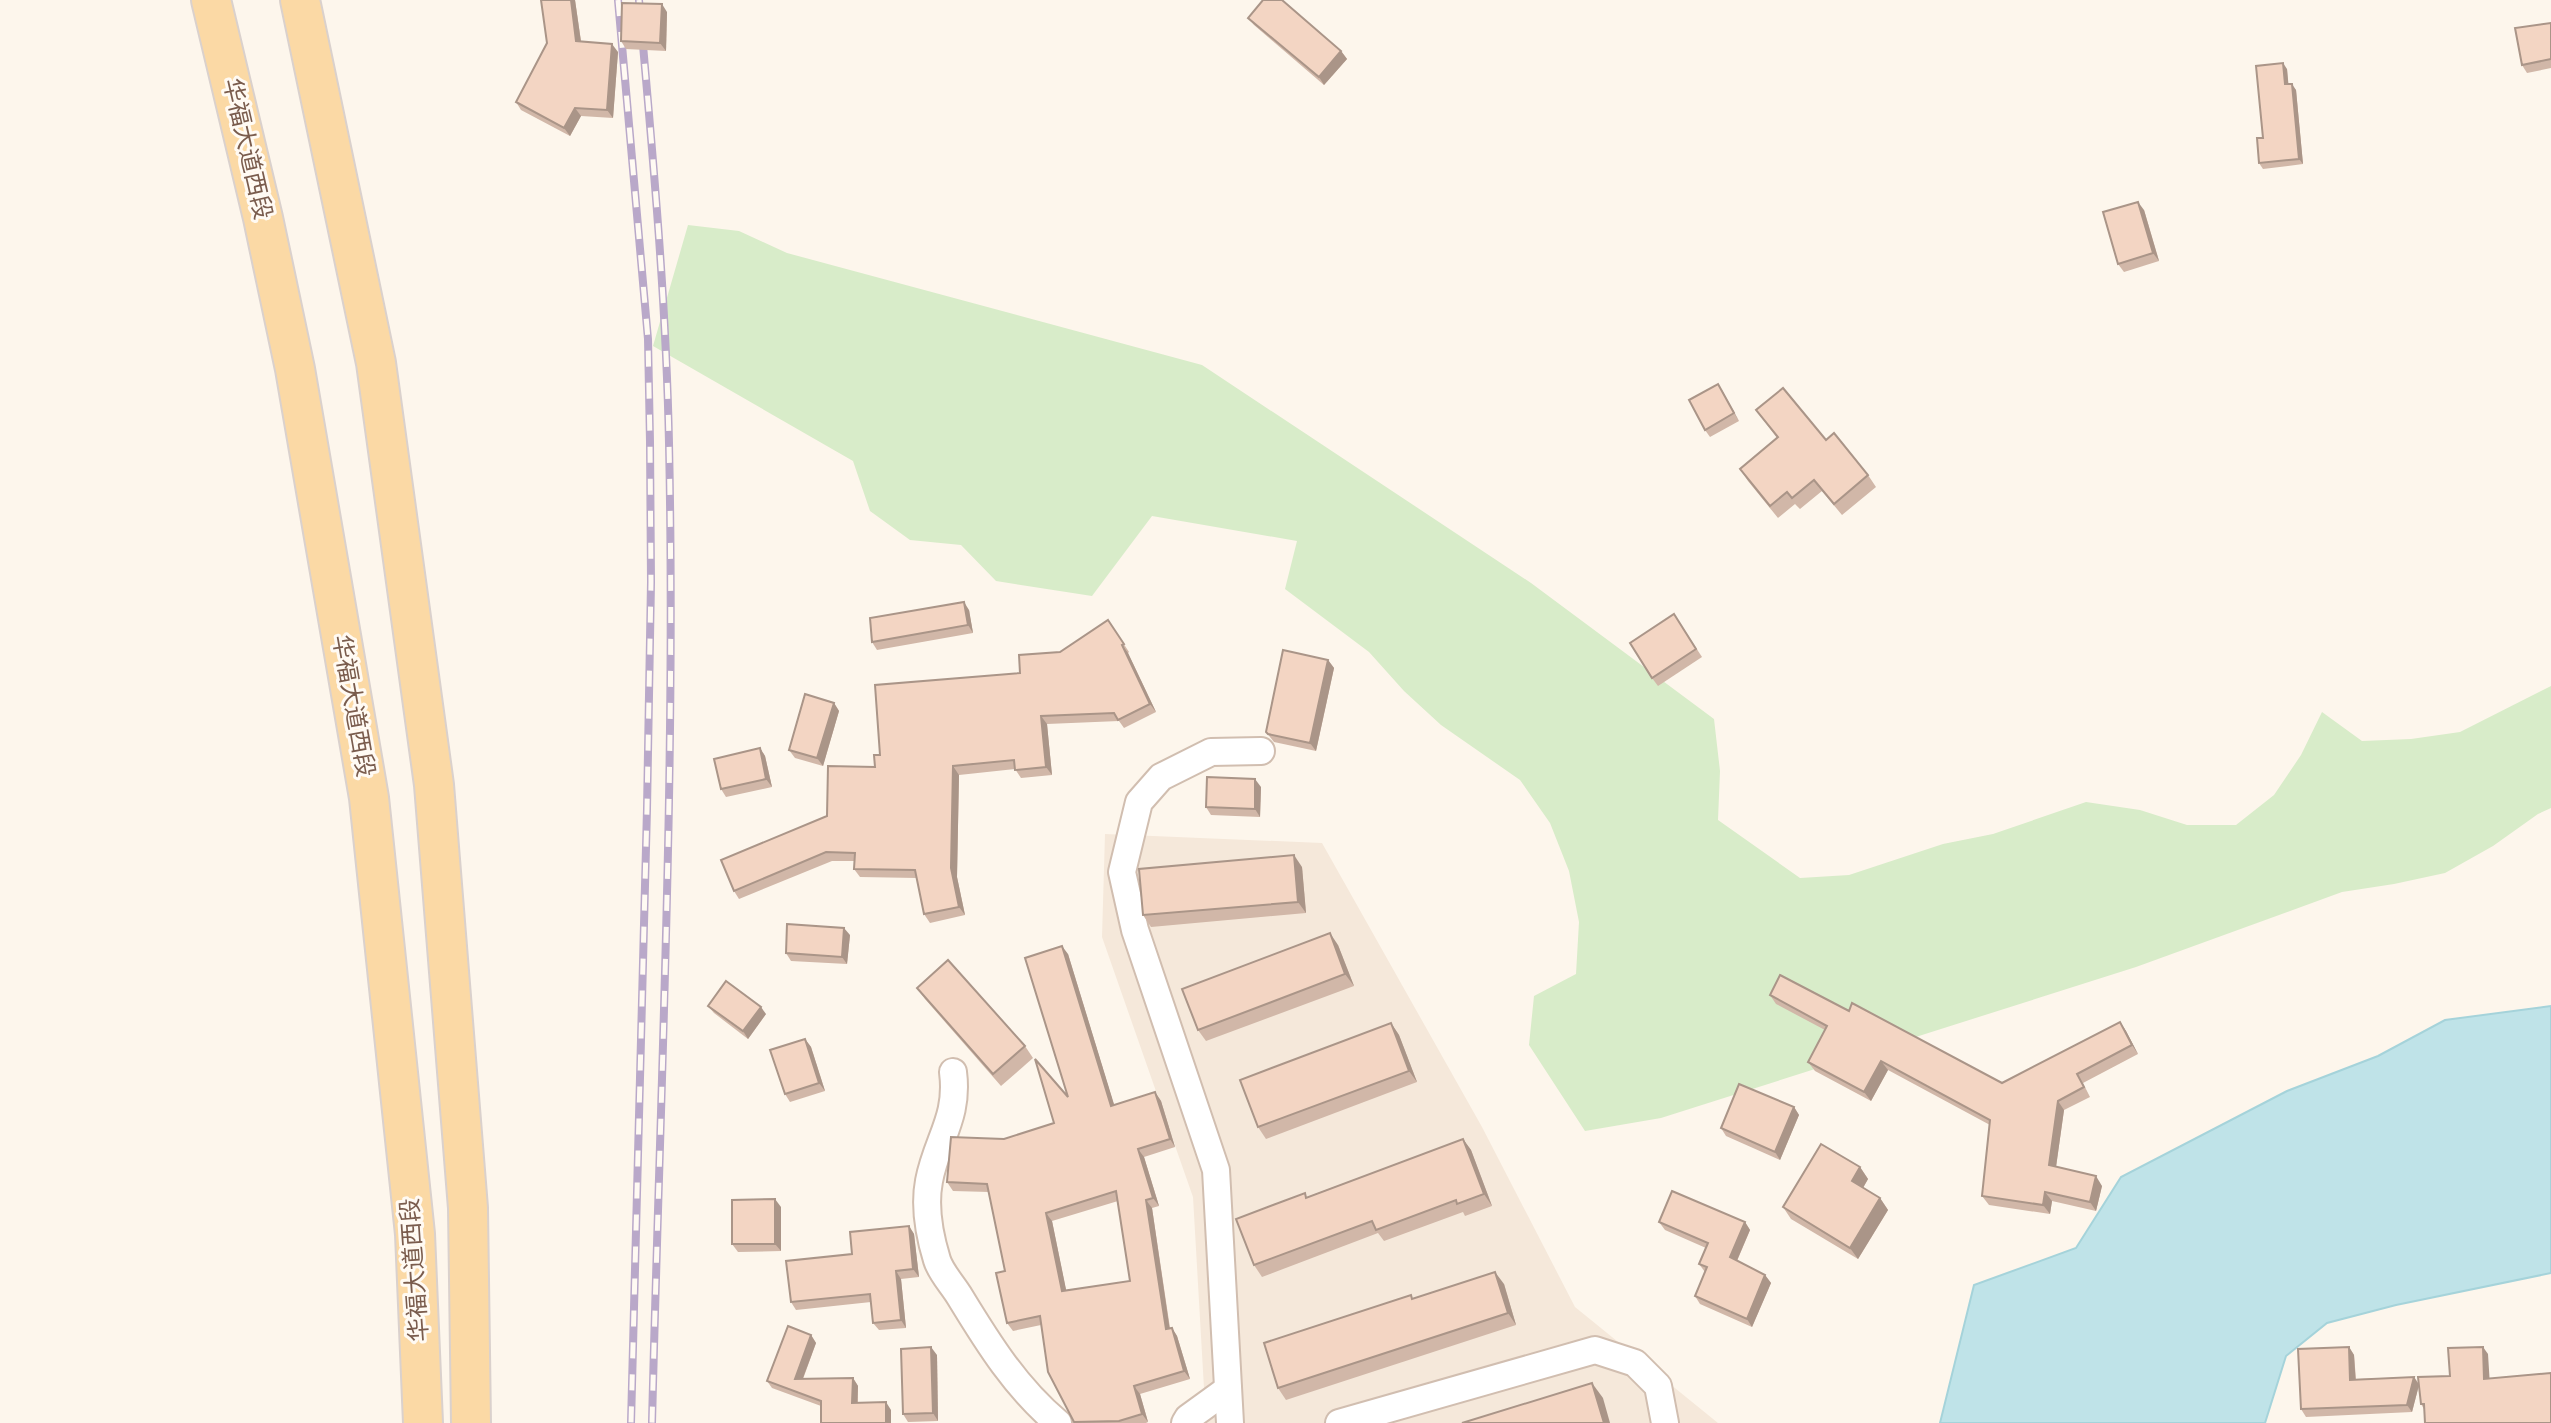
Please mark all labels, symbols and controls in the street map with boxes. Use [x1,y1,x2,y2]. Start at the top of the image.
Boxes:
street label: 华福大道西段 [217,76,277,222]
street label: 华福大道西段 [326,633,380,779]
street label: 华福大道西段 [396,1197,434,1343]

